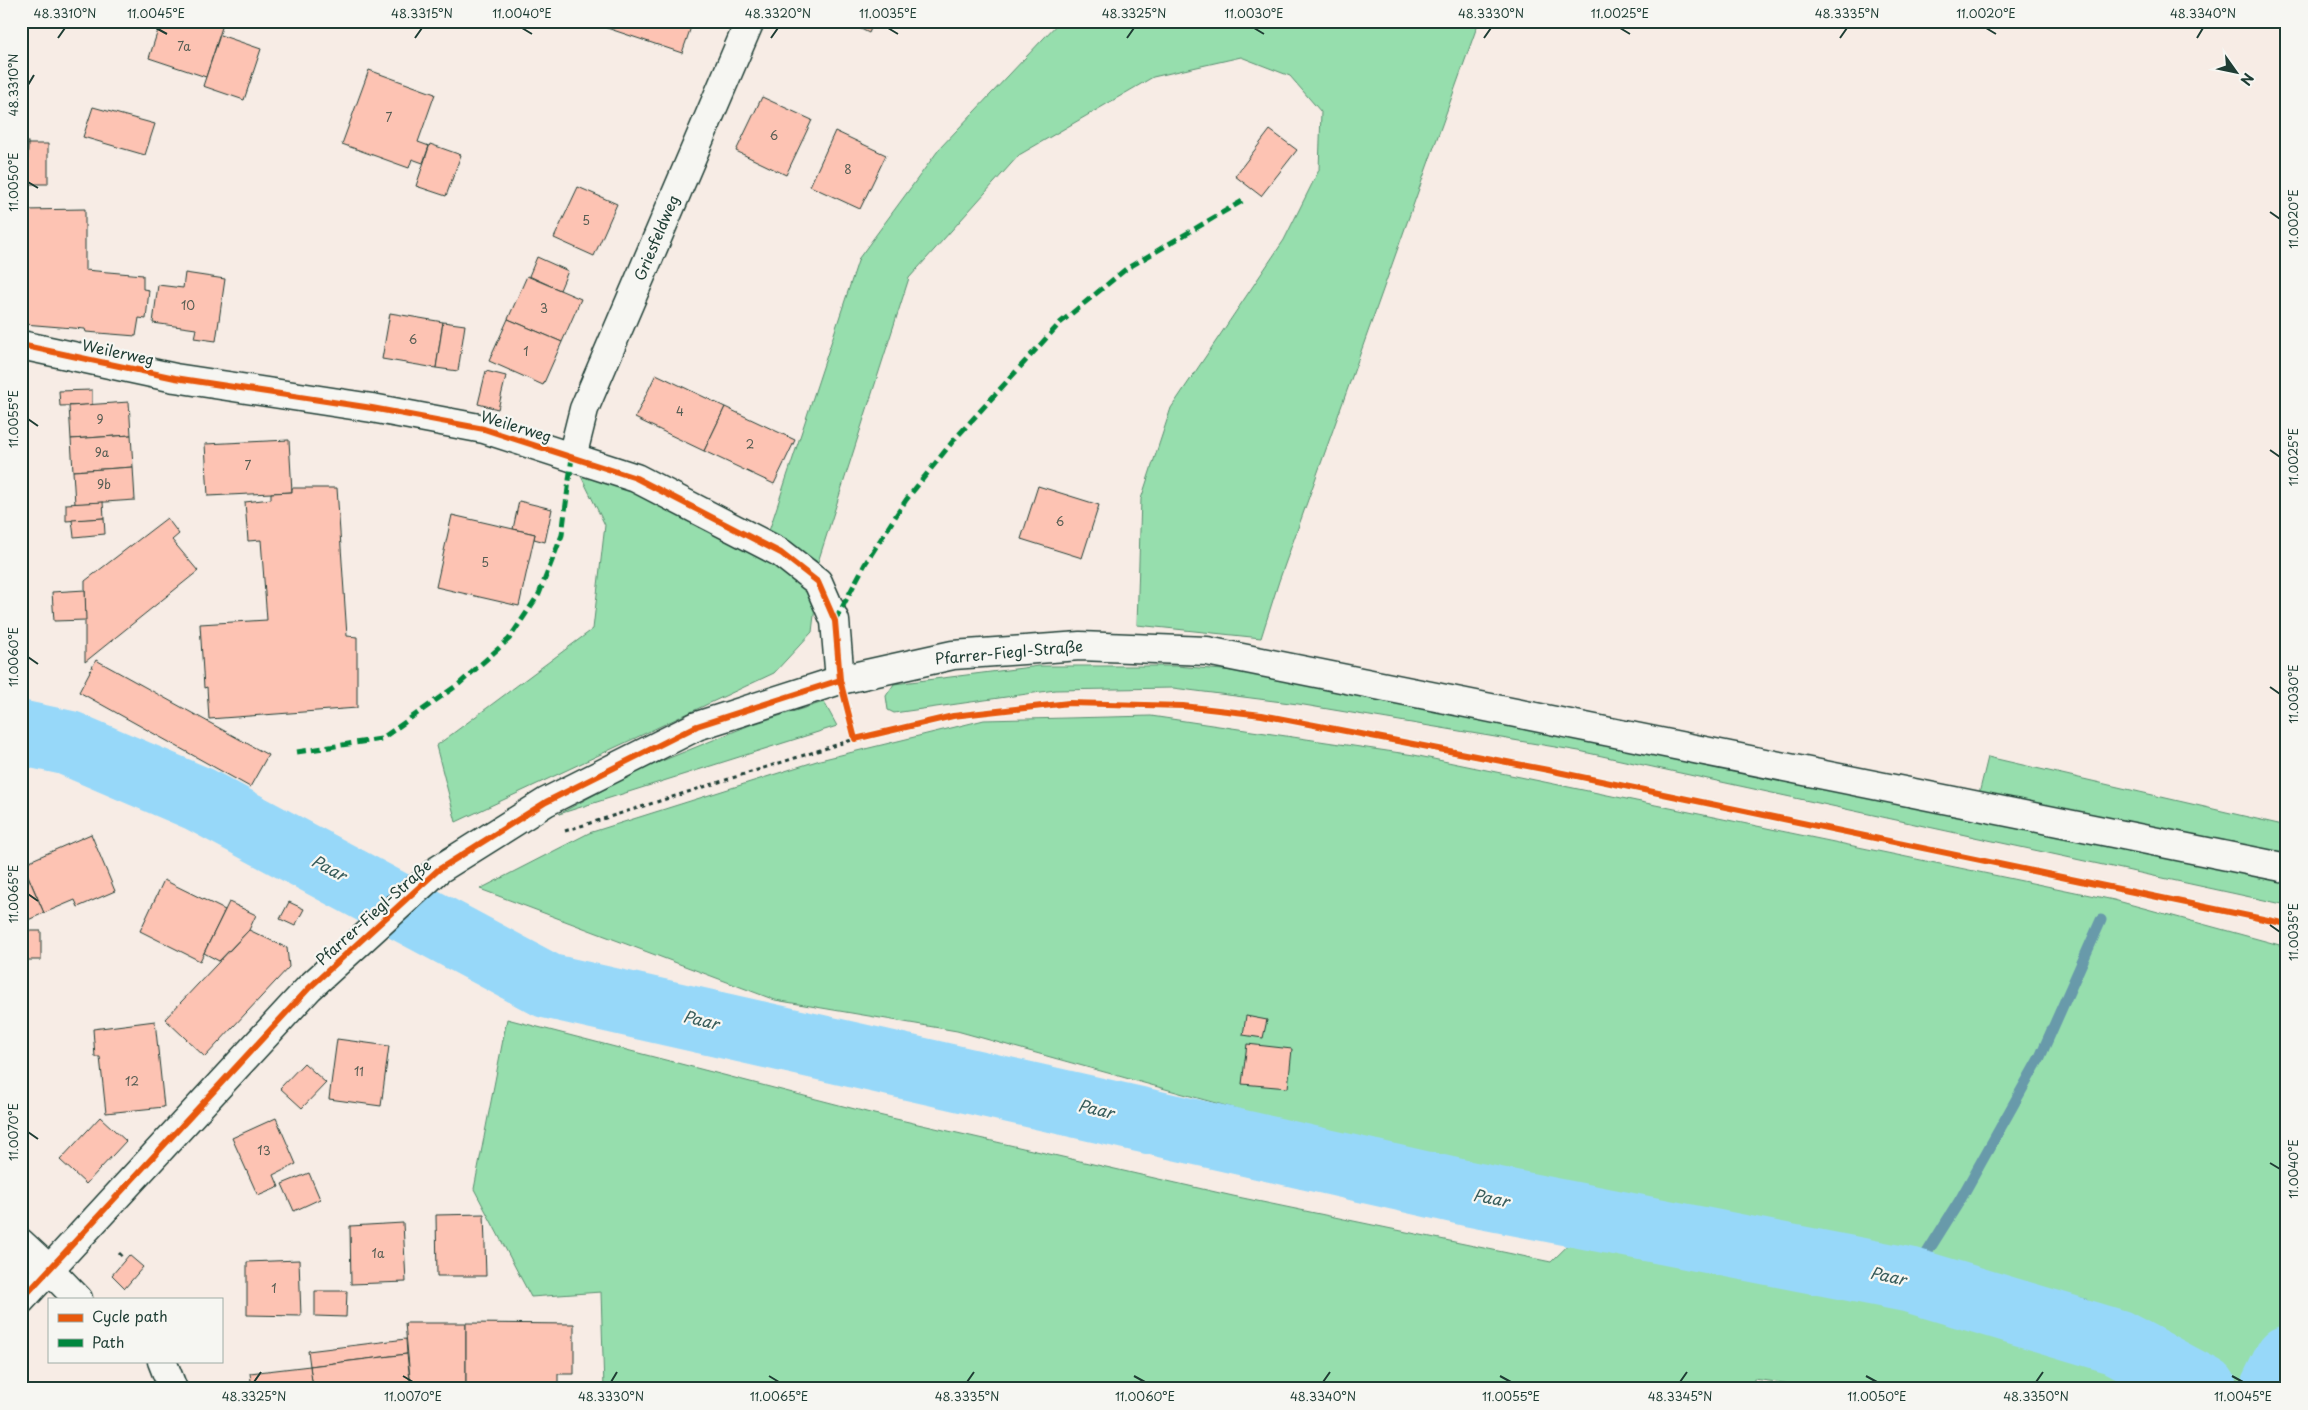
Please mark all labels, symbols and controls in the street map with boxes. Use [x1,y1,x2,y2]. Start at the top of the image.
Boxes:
text: 48.3310°N [34,4,96,22]
text: 11.0045°E [127,4,185,22]
text: 48.3315°N [391,4,453,22]
text: 11.0040°E [492,4,552,22]
text: 48.3320°N [745,4,811,22]
text: 11.0035°E [859,4,917,22]
text: 48.3325°N [1102,4,1166,22]
text: 11.0030°E [1224,4,1284,22]
text: 48.3330°N [1458,4,1524,22]
text: 11.0025°E [1591,4,1649,22]
text: 48.3335°N [1815,4,1879,22]
text: 11.0020°E [1956,4,2016,22]
text: 48.3340°N [2170,4,2236,22]
house number: 7a [177,37,191,55]
north arrow [2210,48,2260,98]
text: 48.3310°N [4,54,22,116]
text: N [2235,69,2259,90]
house number: 7 [386,108,393,126]
house number: 6 [770,126,778,144]
text: 11.0050°E [4,152,22,212]
house number: 8 [844,160,852,178]
text: 11.0020°E [2284,189,2302,249]
street label: Griesfeldweg [627,191,684,284]
house number: 5 [582,211,590,229]
house number: 10 [181,296,195,314]
house number: 3 [540,299,548,317]
house number: 6 [409,330,417,348]
street label: Weilerweg [80,333,157,370]
house number: 1 [523,342,529,360]
text: 11.0055°E [4,390,22,448]
house number: 4 [676,402,684,420]
street label: Weilerweg [478,404,555,447]
house number: 9 [96,410,104,428]
text: 11.0025°E [2284,428,2302,486]
house number: 2 [746,435,754,453]
house number: 9a [95,443,110,461]
house number: 7 [245,456,252,474]
house number: 9b [97,475,111,493]
house number: 6 [1056,512,1064,530]
house number: 5 [481,553,489,571]
text: 11.0060°E [4,627,22,687]
street label: Pfarrer-Fiegl-Straße [934,634,1084,669]
text: 11.0030°E [2284,664,2302,724]
water label: Paar [308,848,353,887]
street label: Pfarrer-Fiegl-Straße [310,854,436,970]
text: 11.0065°E [4,865,22,923]
text: 11.0035°E [2284,903,2302,961]
water label: Paar [681,1003,724,1035]
house number: 11 [354,1062,364,1080]
house number: 12 [125,1072,139,1090]
water label: Paar [1076,1092,1119,1124]
text: 11.0070°E [4,1103,22,1161]
text: 11.0040°E [2284,1139,2302,1199]
house number: 13 [257,1141,271,1159]
water label: Paar [1471,1182,1514,1213]
house number: 1a [372,1244,385,1262]
water label: Paar [1868,1260,1911,1291]
house number: 1 [271,1279,277,1297]
legend [48,1298,222,1362]
text: Cycle path [92,1304,168,1327]
text: Path [92,1330,124,1353]
text: 48.3325°N [222,1387,286,1405]
text: 11.0070°E [384,1387,442,1405]
text: 48.3330°N [578,1387,644,1405]
text: 11.0065°E [750,1387,808,1405]
text: 48.3335°N [935,1387,999,1405]
text: 11.0060°E [1115,1387,1175,1405]
text: 48.3340°N [1290,1387,1356,1405]
text: 11.0055°E [1482,1387,1540,1405]
text: 48.3345°N [1648,1387,1712,1405]
text: 11.0050°E [1847,1387,1907,1405]
text: 48.3350°N [2003,1387,2069,1405]
text: 11.0045°E [2214,1387,2272,1405]

